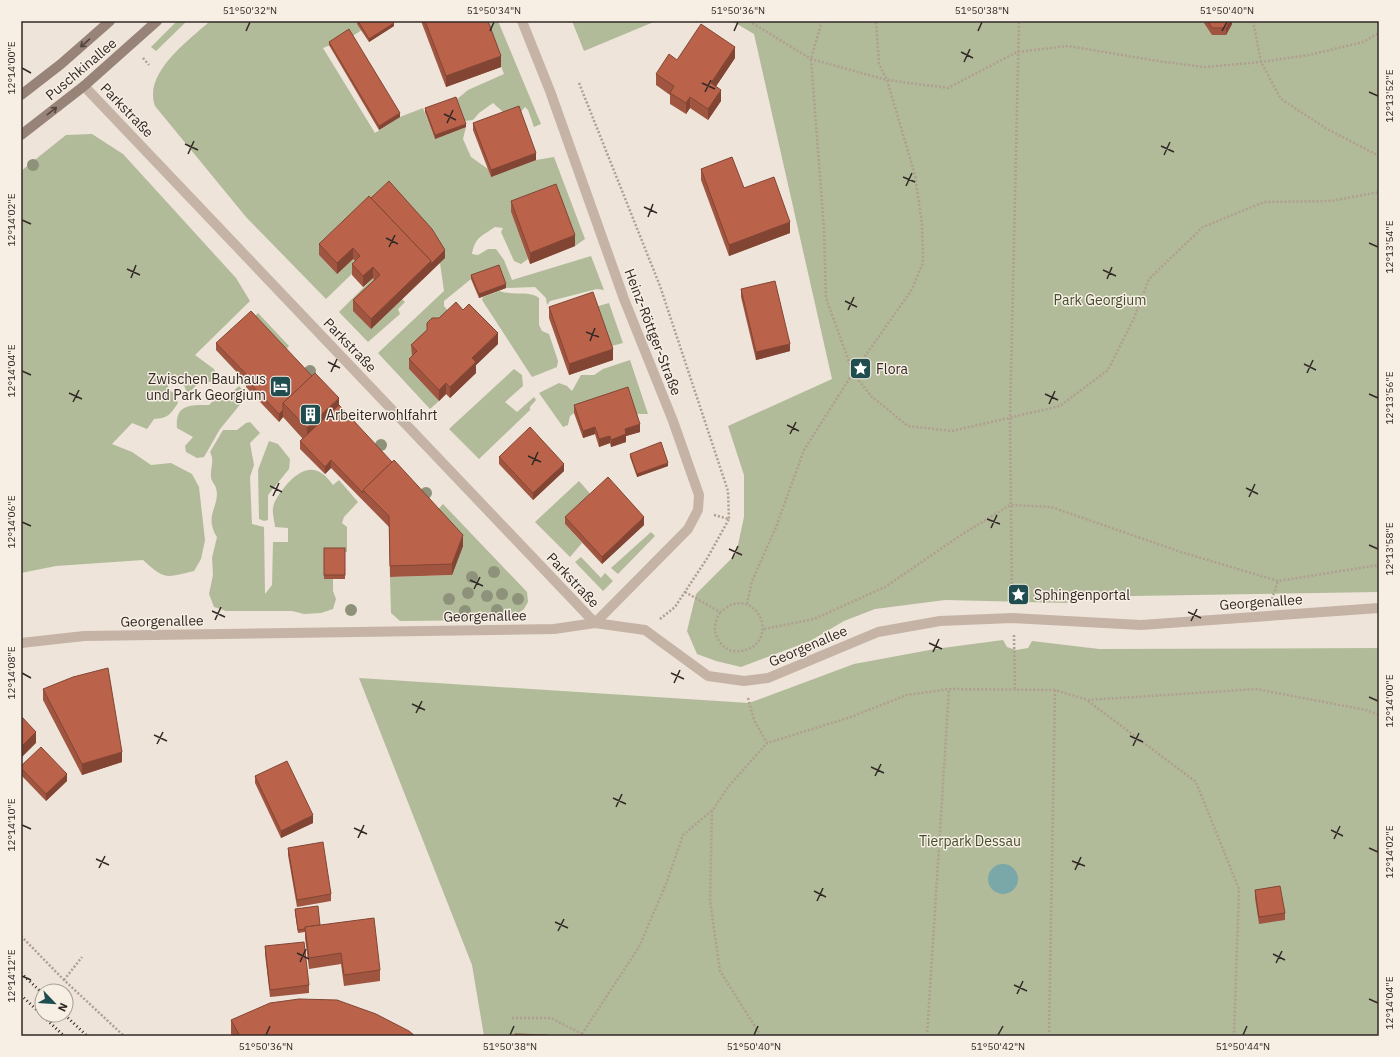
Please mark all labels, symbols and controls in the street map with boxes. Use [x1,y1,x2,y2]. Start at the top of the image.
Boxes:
text: 51°50'32"N [223,4,277,17]
text: 51°50'34"N [467,4,521,17]
text: 51°50'36"N [711,4,765,17]
text: 51°50'38"N [955,4,1009,17]
text: 51°50'40"N [1200,4,1254,17]
street label: Puschkinallee [42,34,121,104]
one-way arrow [81,38,91,47]
text: 12°14'00"E [5,41,18,95]
text: 12°13'52"E [1383,69,1396,123]
street label: Parkstraße [97,79,158,141]
one-way arrow [46,107,57,116]
text: 12°14'02"E [5,193,18,247]
text: 12°13'54"E [1383,220,1396,274]
street label: Heinz-Röttger-Straße [621,266,686,398]
park label: Park Georgium [1054,291,1146,309]
street label: Parkstraße [320,314,381,376]
text: 12°14'04"E [5,344,18,398]
place icon: Flora [848,356,874,382]
place label: Flora [876,360,909,378]
place label: Zwischen Bauhaus und Park Georgium [146,370,266,404]
text: 12°13'56"E [1383,371,1396,425]
hotel icon: Zwischen Bauhaus und Park Georgium [268,374,294,400]
building icon: Arbeiterwohlfahrt [298,402,324,428]
place label: Arbeiterwohlfahrt [326,406,438,424]
text: 12°14'06"E [5,495,18,549]
text: 12°13'58"E [1383,522,1396,576]
street label: Parkstraße [543,549,603,612]
place icon: Sphingenportal [1006,582,1032,608]
place label: Sphingenportal [1034,586,1130,604]
street label: Georgenallee [1219,590,1304,614]
street label: Georgenallee [443,606,527,626]
street label: Georgenallee [120,611,204,631]
street label: Georgenallee [766,621,850,671]
text: 12°14'08"E [5,646,18,700]
text: 12°14'00"E [1383,674,1396,728]
text: 12°14'10"E [5,798,18,852]
text: 12°14'02"E [1383,825,1396,879]
park label: Tierpark Dessau [919,832,1021,850]
text: 12°14'12"E [5,949,18,1003]
text: 12°14'04"E [1383,976,1396,1030]
north arrow [34,983,74,1023]
text: N [55,1001,71,1014]
text: 51°50'36"N [239,1040,293,1053]
text: 51°50'38"N [483,1040,537,1053]
text: 51°50'40"N [727,1040,781,1053]
text: 51°50'42"N [971,1040,1025,1053]
text: 51°50'44"N [1216,1040,1270,1053]

